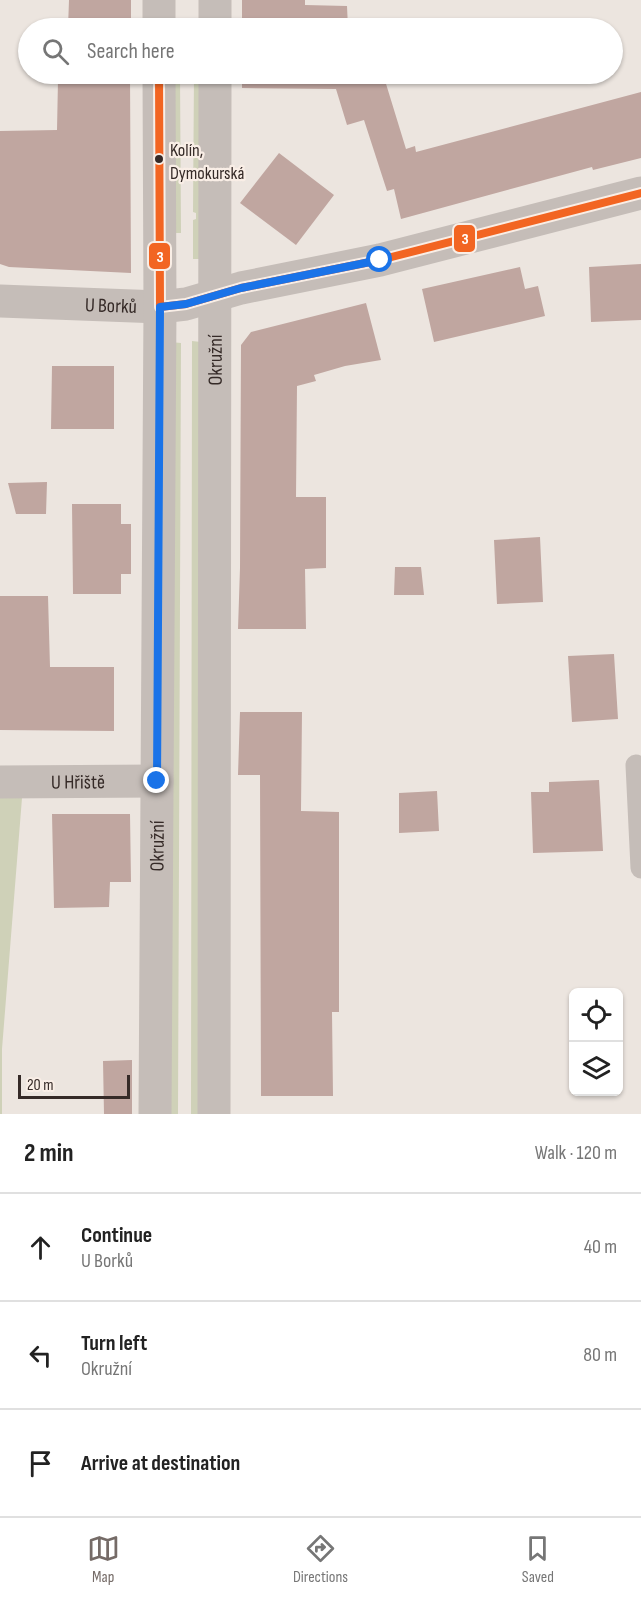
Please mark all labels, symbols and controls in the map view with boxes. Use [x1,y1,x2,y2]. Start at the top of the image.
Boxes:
search box [18,18,623,84]
icon: search [39,35,72,68]
text: Search here [87,38,174,65]
place label: Kolín, Dymokurská [170,140,244,184]
marker: Kolín, Dymokurská [153,153,165,165]
line badge: 3 [453,224,476,253]
text: 3 [461,230,469,249]
line badge: 3 [148,242,171,270]
route start [366,246,392,272]
text: 3 [156,248,164,267]
street label: U Borků [84,293,137,319]
street label: Okružní [204,334,228,386]
route end [143,767,169,793]
street label: U Hřiště [51,770,105,795]
street label: Okružní [146,820,170,872]
map controls [569,988,623,1096]
button: locate [569,988,623,1042]
button: layers [569,1042,623,1096]
scale bar [18,1072,130,1100]
text: 20 m [27,1076,54,1095]
text: 2 min [24,1138,74,1169]
text: Walk · 120 m [535,1141,617,1165]
text: Continue [81,1222,152,1249]
icon: ahead [24,1231,57,1264]
text: 40 m [584,1235,617,1259]
text: U Borků [81,1249,133,1273]
text: Turn left [81,1330,147,1357]
icon: left [24,1339,57,1372]
text: 80 m [583,1343,617,1367]
text: Okružní [81,1357,132,1381]
icon: arrive [24,1447,57,1480]
text: Arrive at destination [81,1450,240,1477]
tab: Map [87,1532,120,1587]
tab: Directions [293,1532,348,1587]
tab: Saved [521,1532,554,1587]

